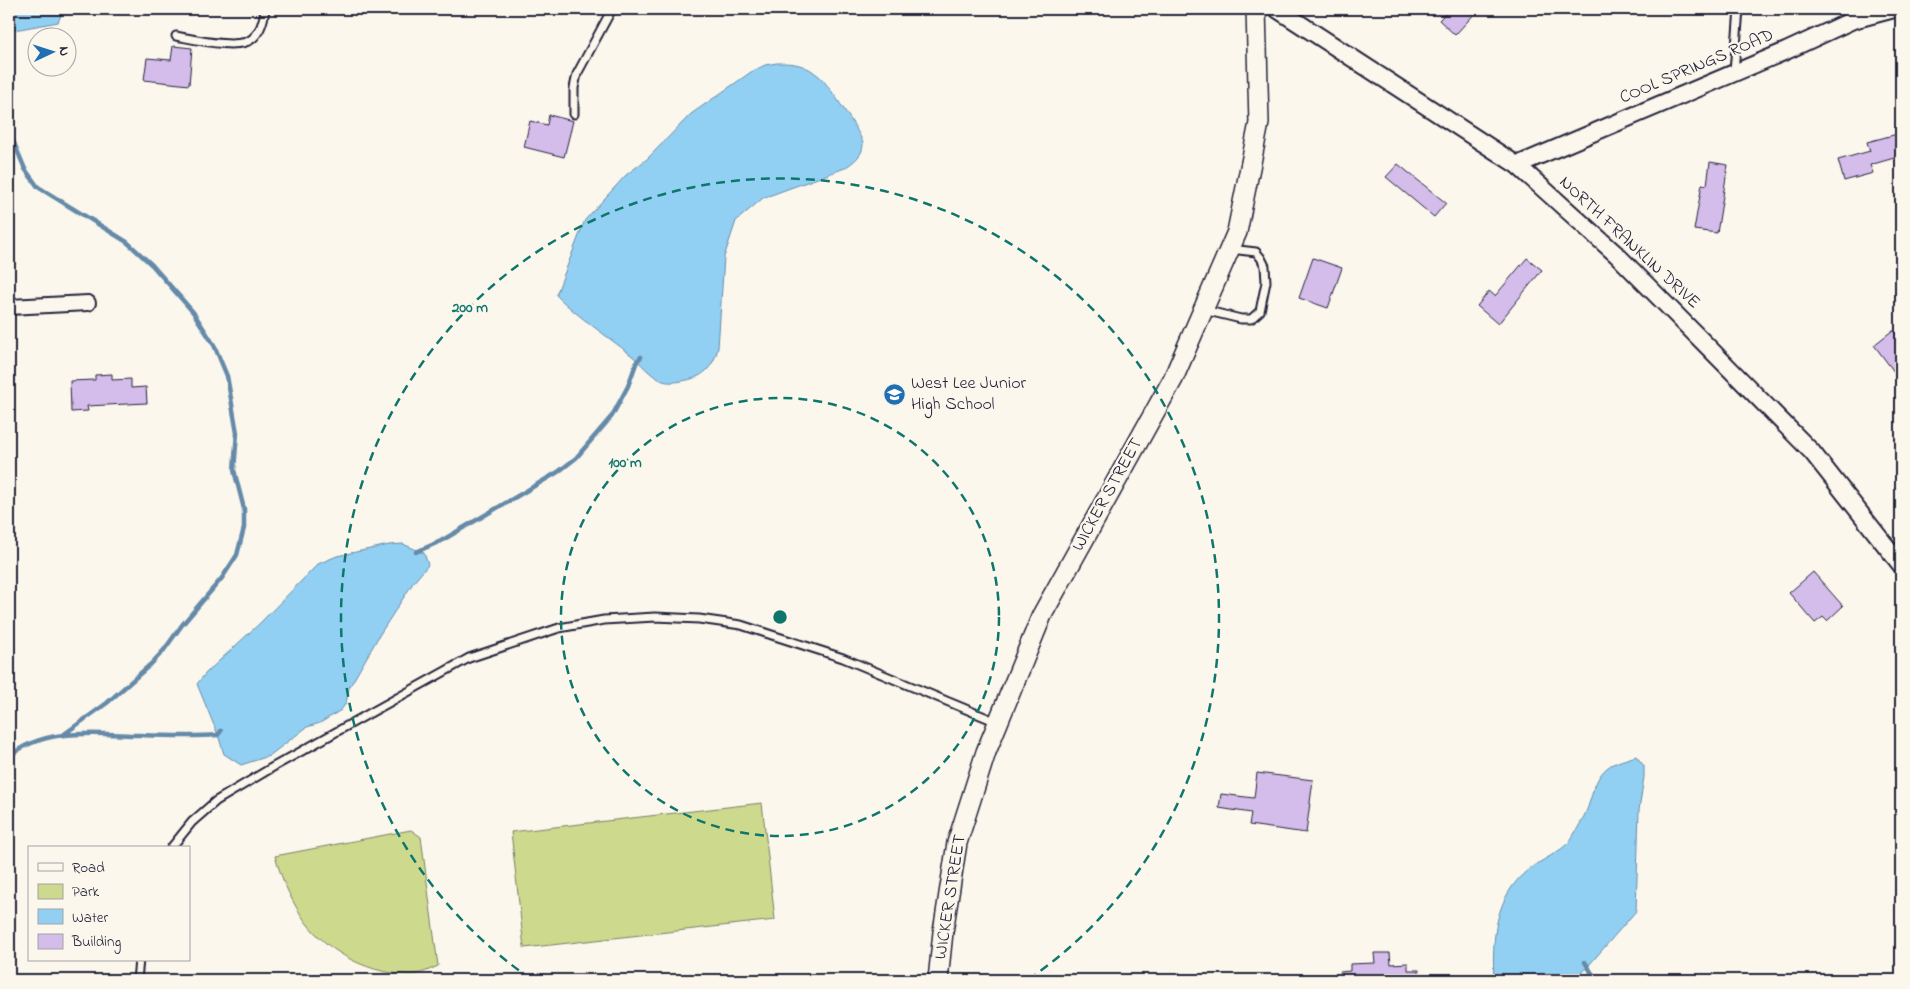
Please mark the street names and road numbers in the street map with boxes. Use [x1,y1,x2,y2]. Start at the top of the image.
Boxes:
street label: COOL SPRINGS ROAD [1616,23,1778,111]
street label: NORTH FRANKLIN DRIVE [1553,170,1706,316]
street label: WICKER STREET [1066,434,1150,556]
street label: WICKER STREET [928,833,974,961]

